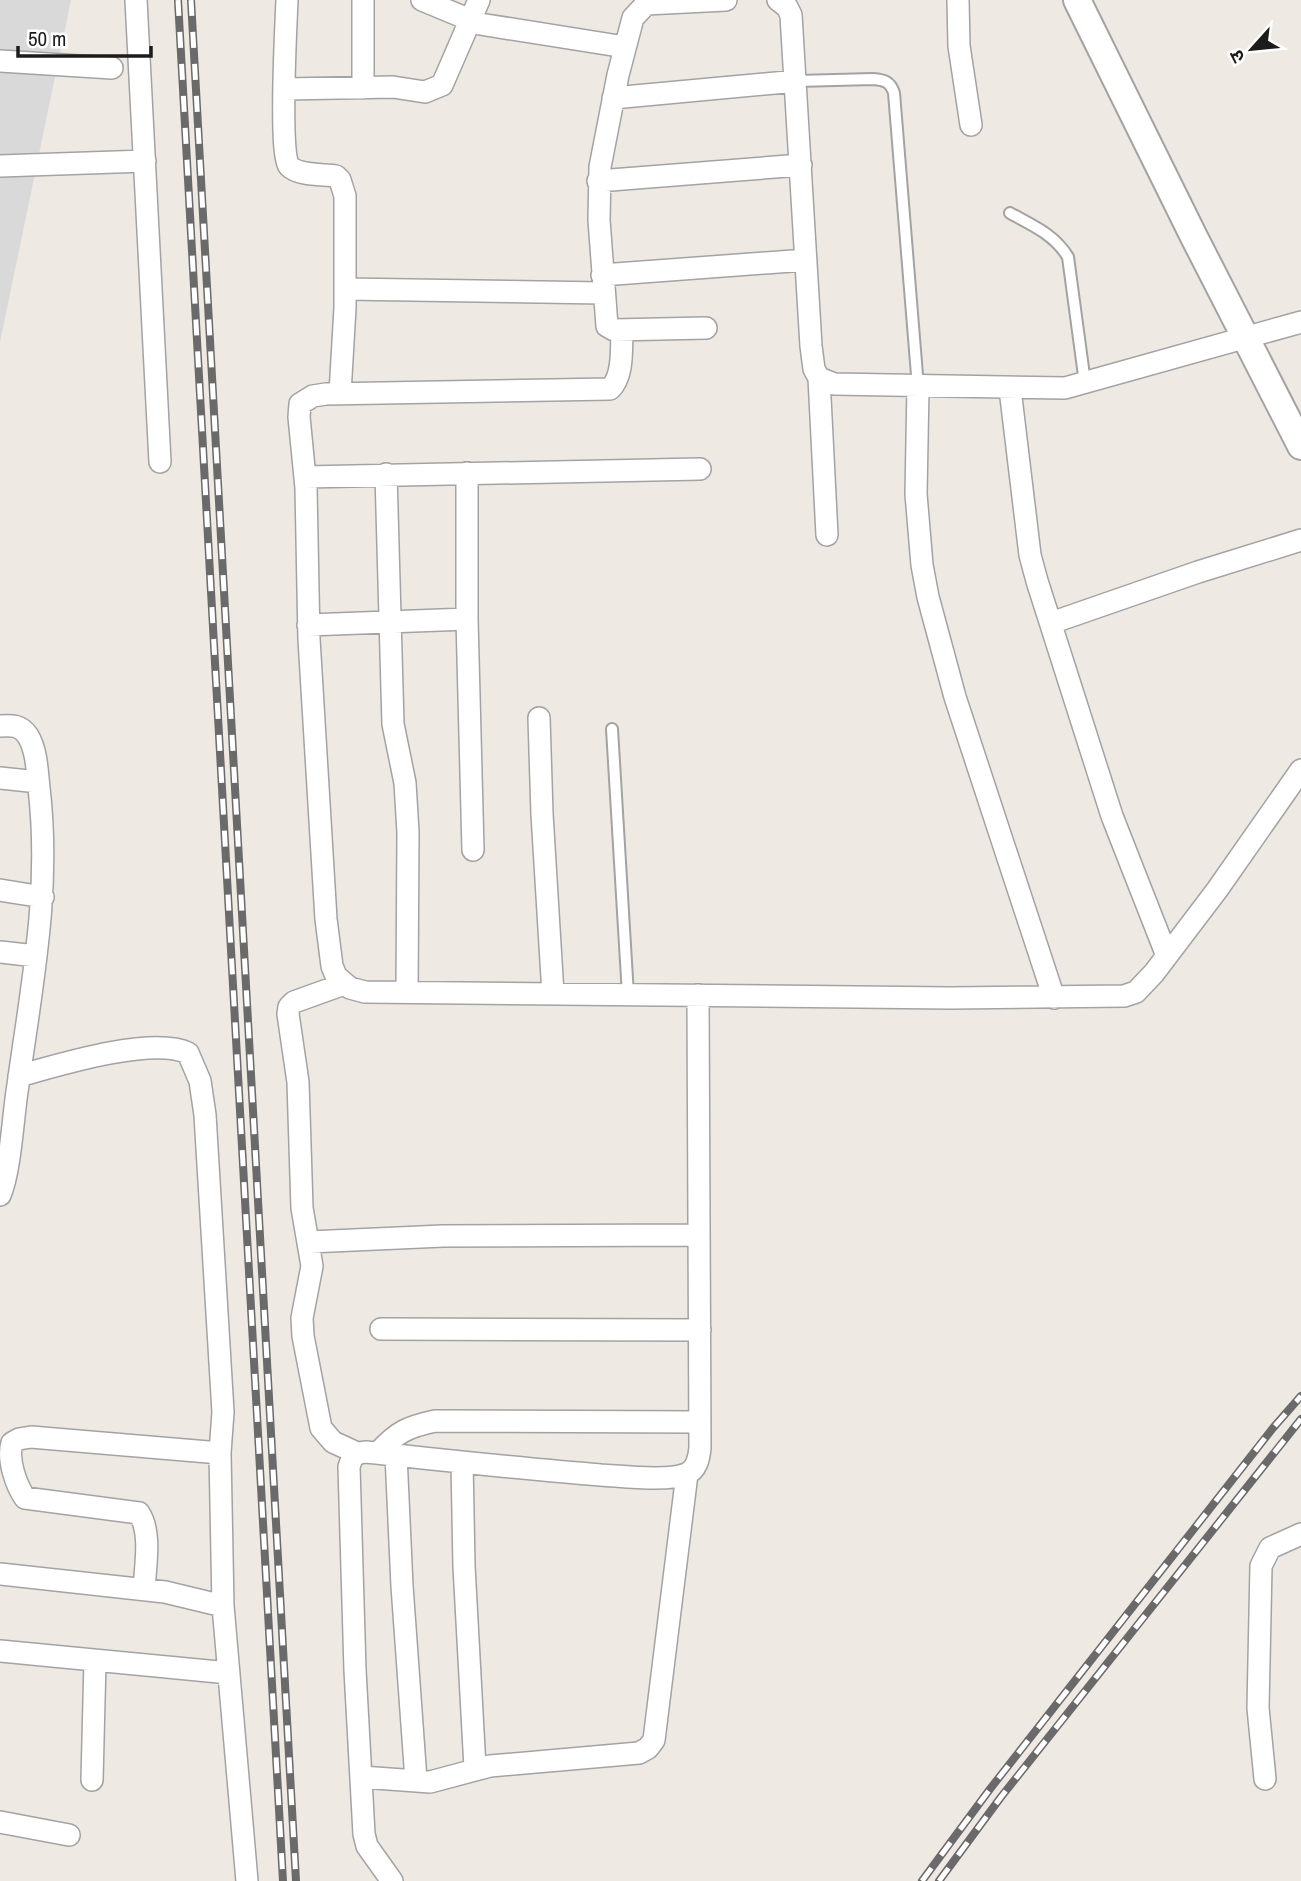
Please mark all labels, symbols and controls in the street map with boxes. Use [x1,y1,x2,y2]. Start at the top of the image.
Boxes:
scale bar [18,14,150,58]
north arrow [1217,14,1287,84]
text: 50 m [28,24,66,53]
text: उ [1222,45,1251,68]

